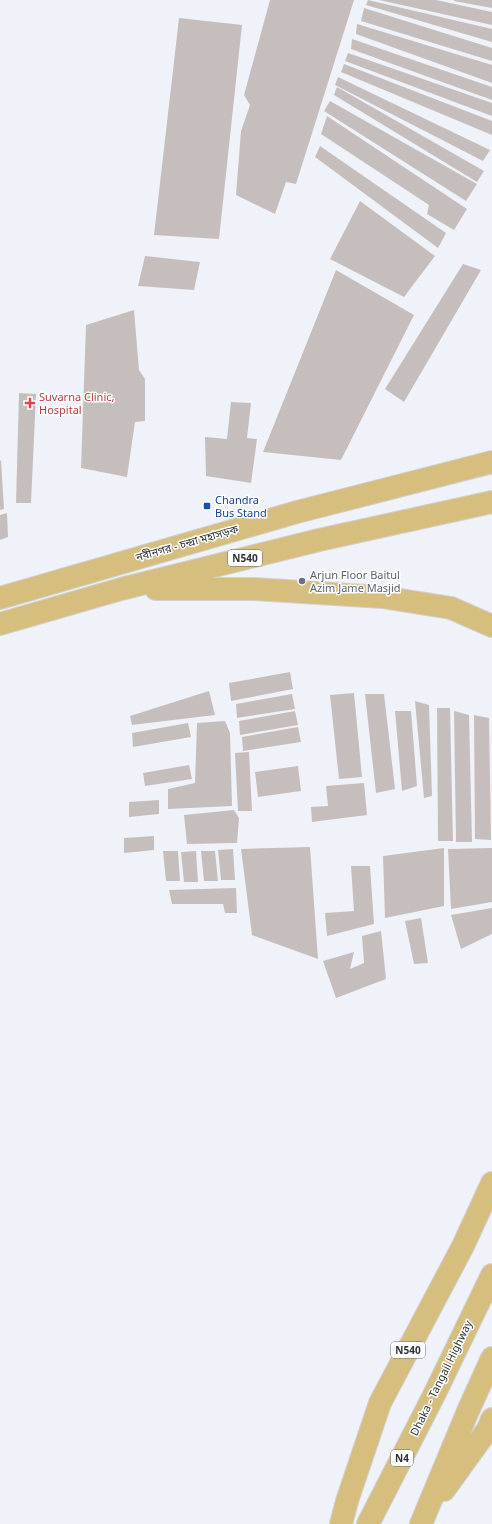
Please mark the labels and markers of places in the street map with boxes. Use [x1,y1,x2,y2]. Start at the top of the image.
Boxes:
place label: Suvarna Clinic, Hospital [39,389,115,417]
marker: Suvarna Clinic, Hospital [24,397,36,409]
place label: Chandra Bus Stand [215,492,267,520]
marker: Chandra Bus Stand [202,501,212,511]
place label: Arjun Floor Baitul Azim Jame Masjid [310,567,401,595]
marker: Arjun Floor Baitul Azim Jame Masjid [297,576,307,586]

